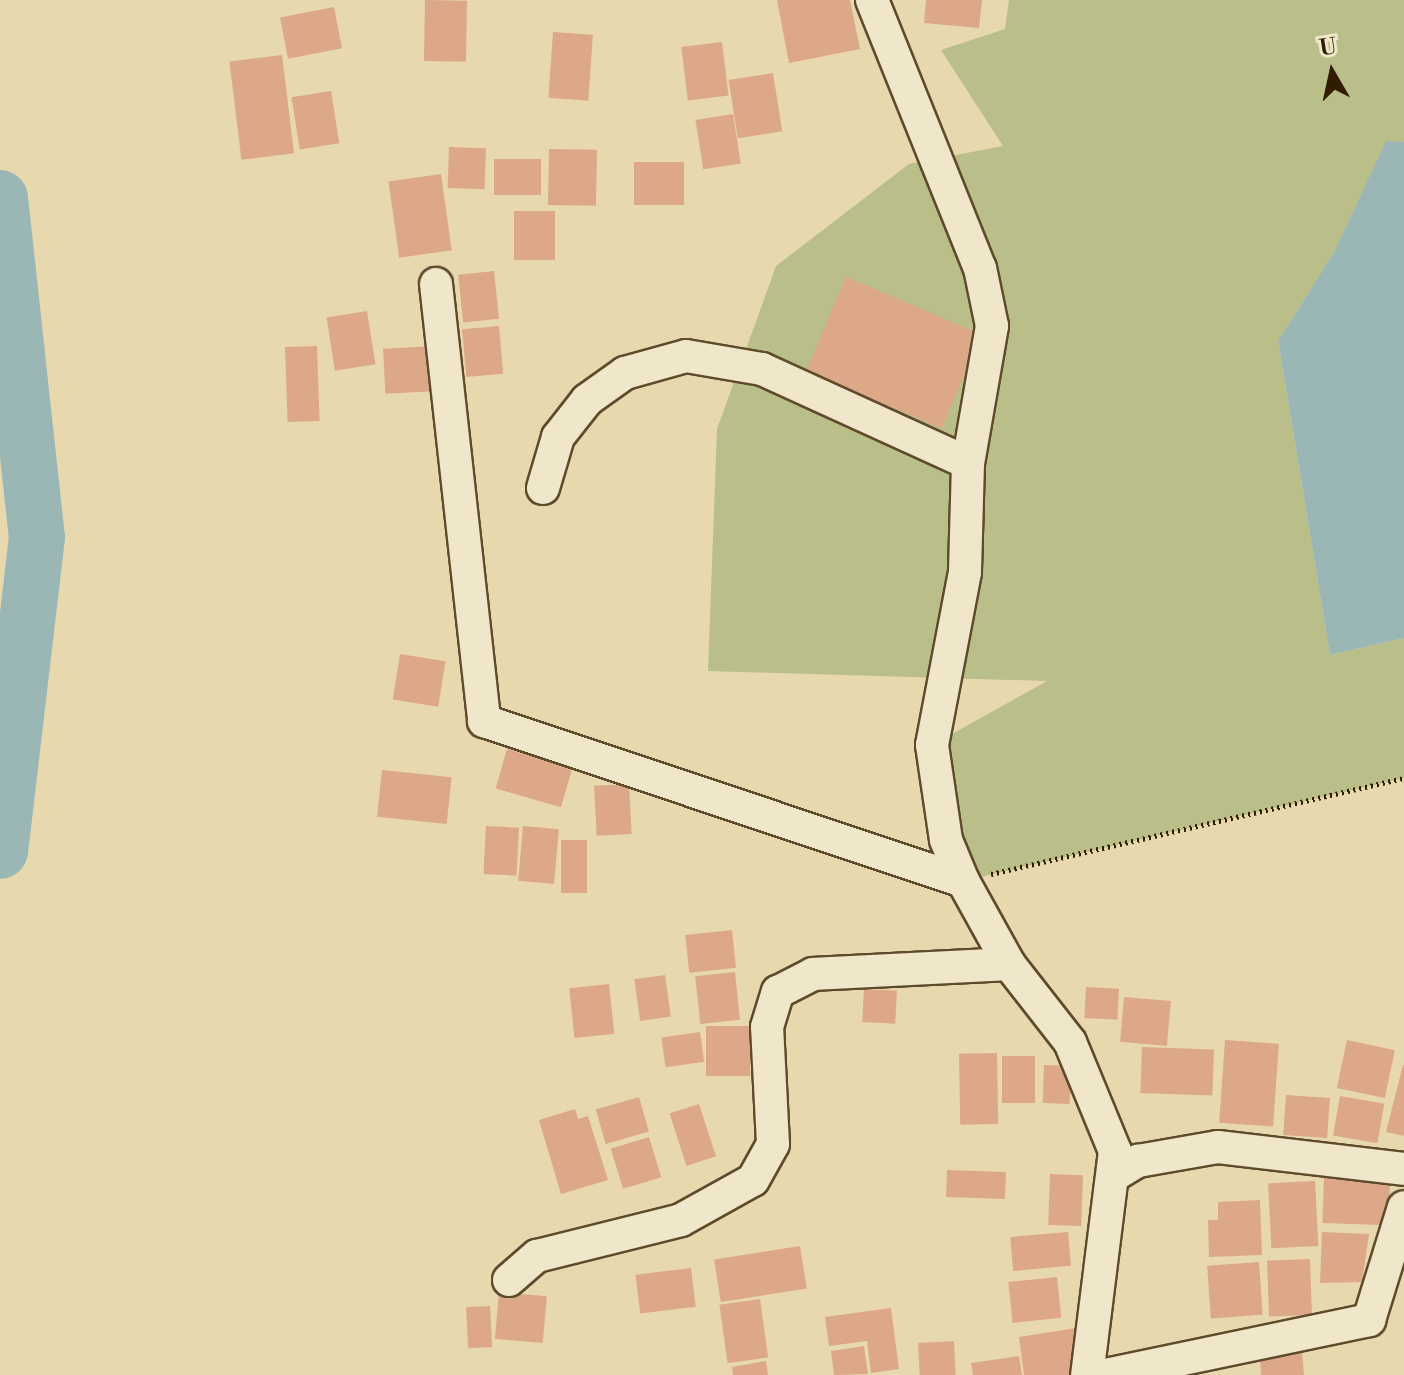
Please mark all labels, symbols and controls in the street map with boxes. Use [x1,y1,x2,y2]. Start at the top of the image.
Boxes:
north arrow [1292,32,1372,112]
text: U [1318,33,1339,62]

